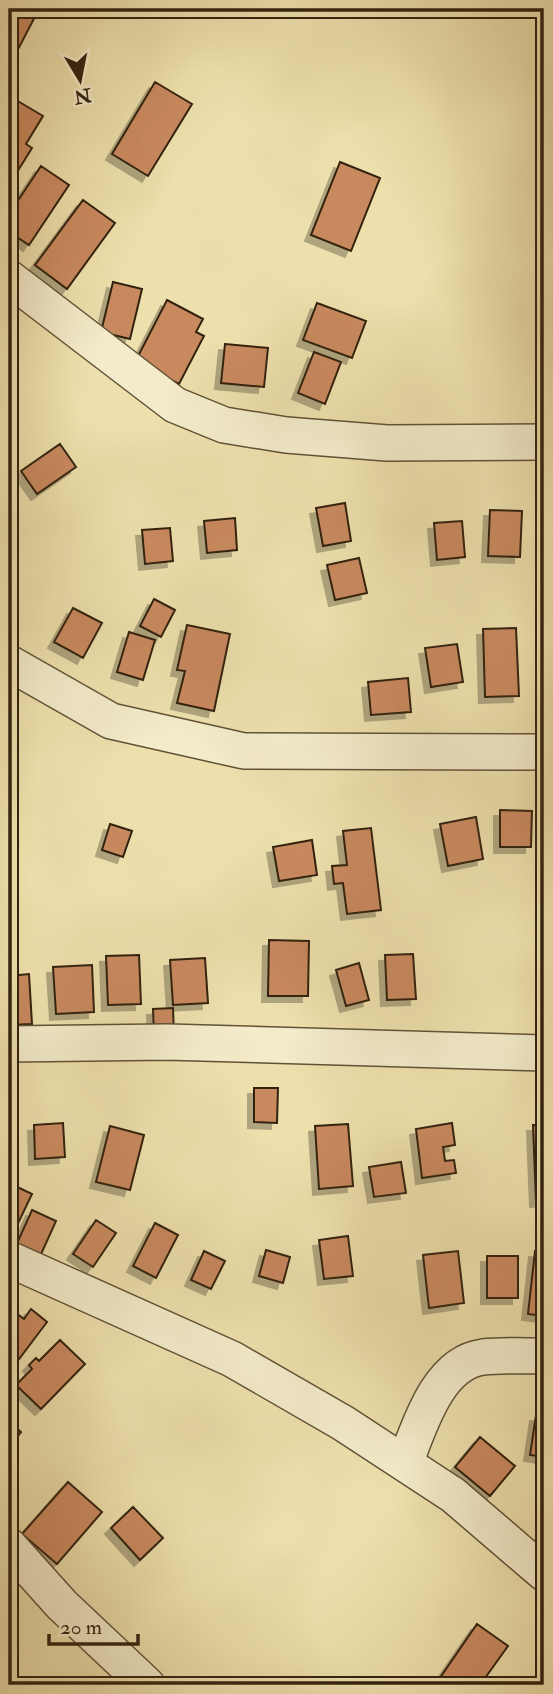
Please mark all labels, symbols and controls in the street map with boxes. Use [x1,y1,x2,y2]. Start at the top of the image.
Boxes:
north arrow [46,46,116,116]
text: N [71,82,94,109]
scale bar [49,1603,138,1647]
text: 20 m [60,1614,102,1641]

